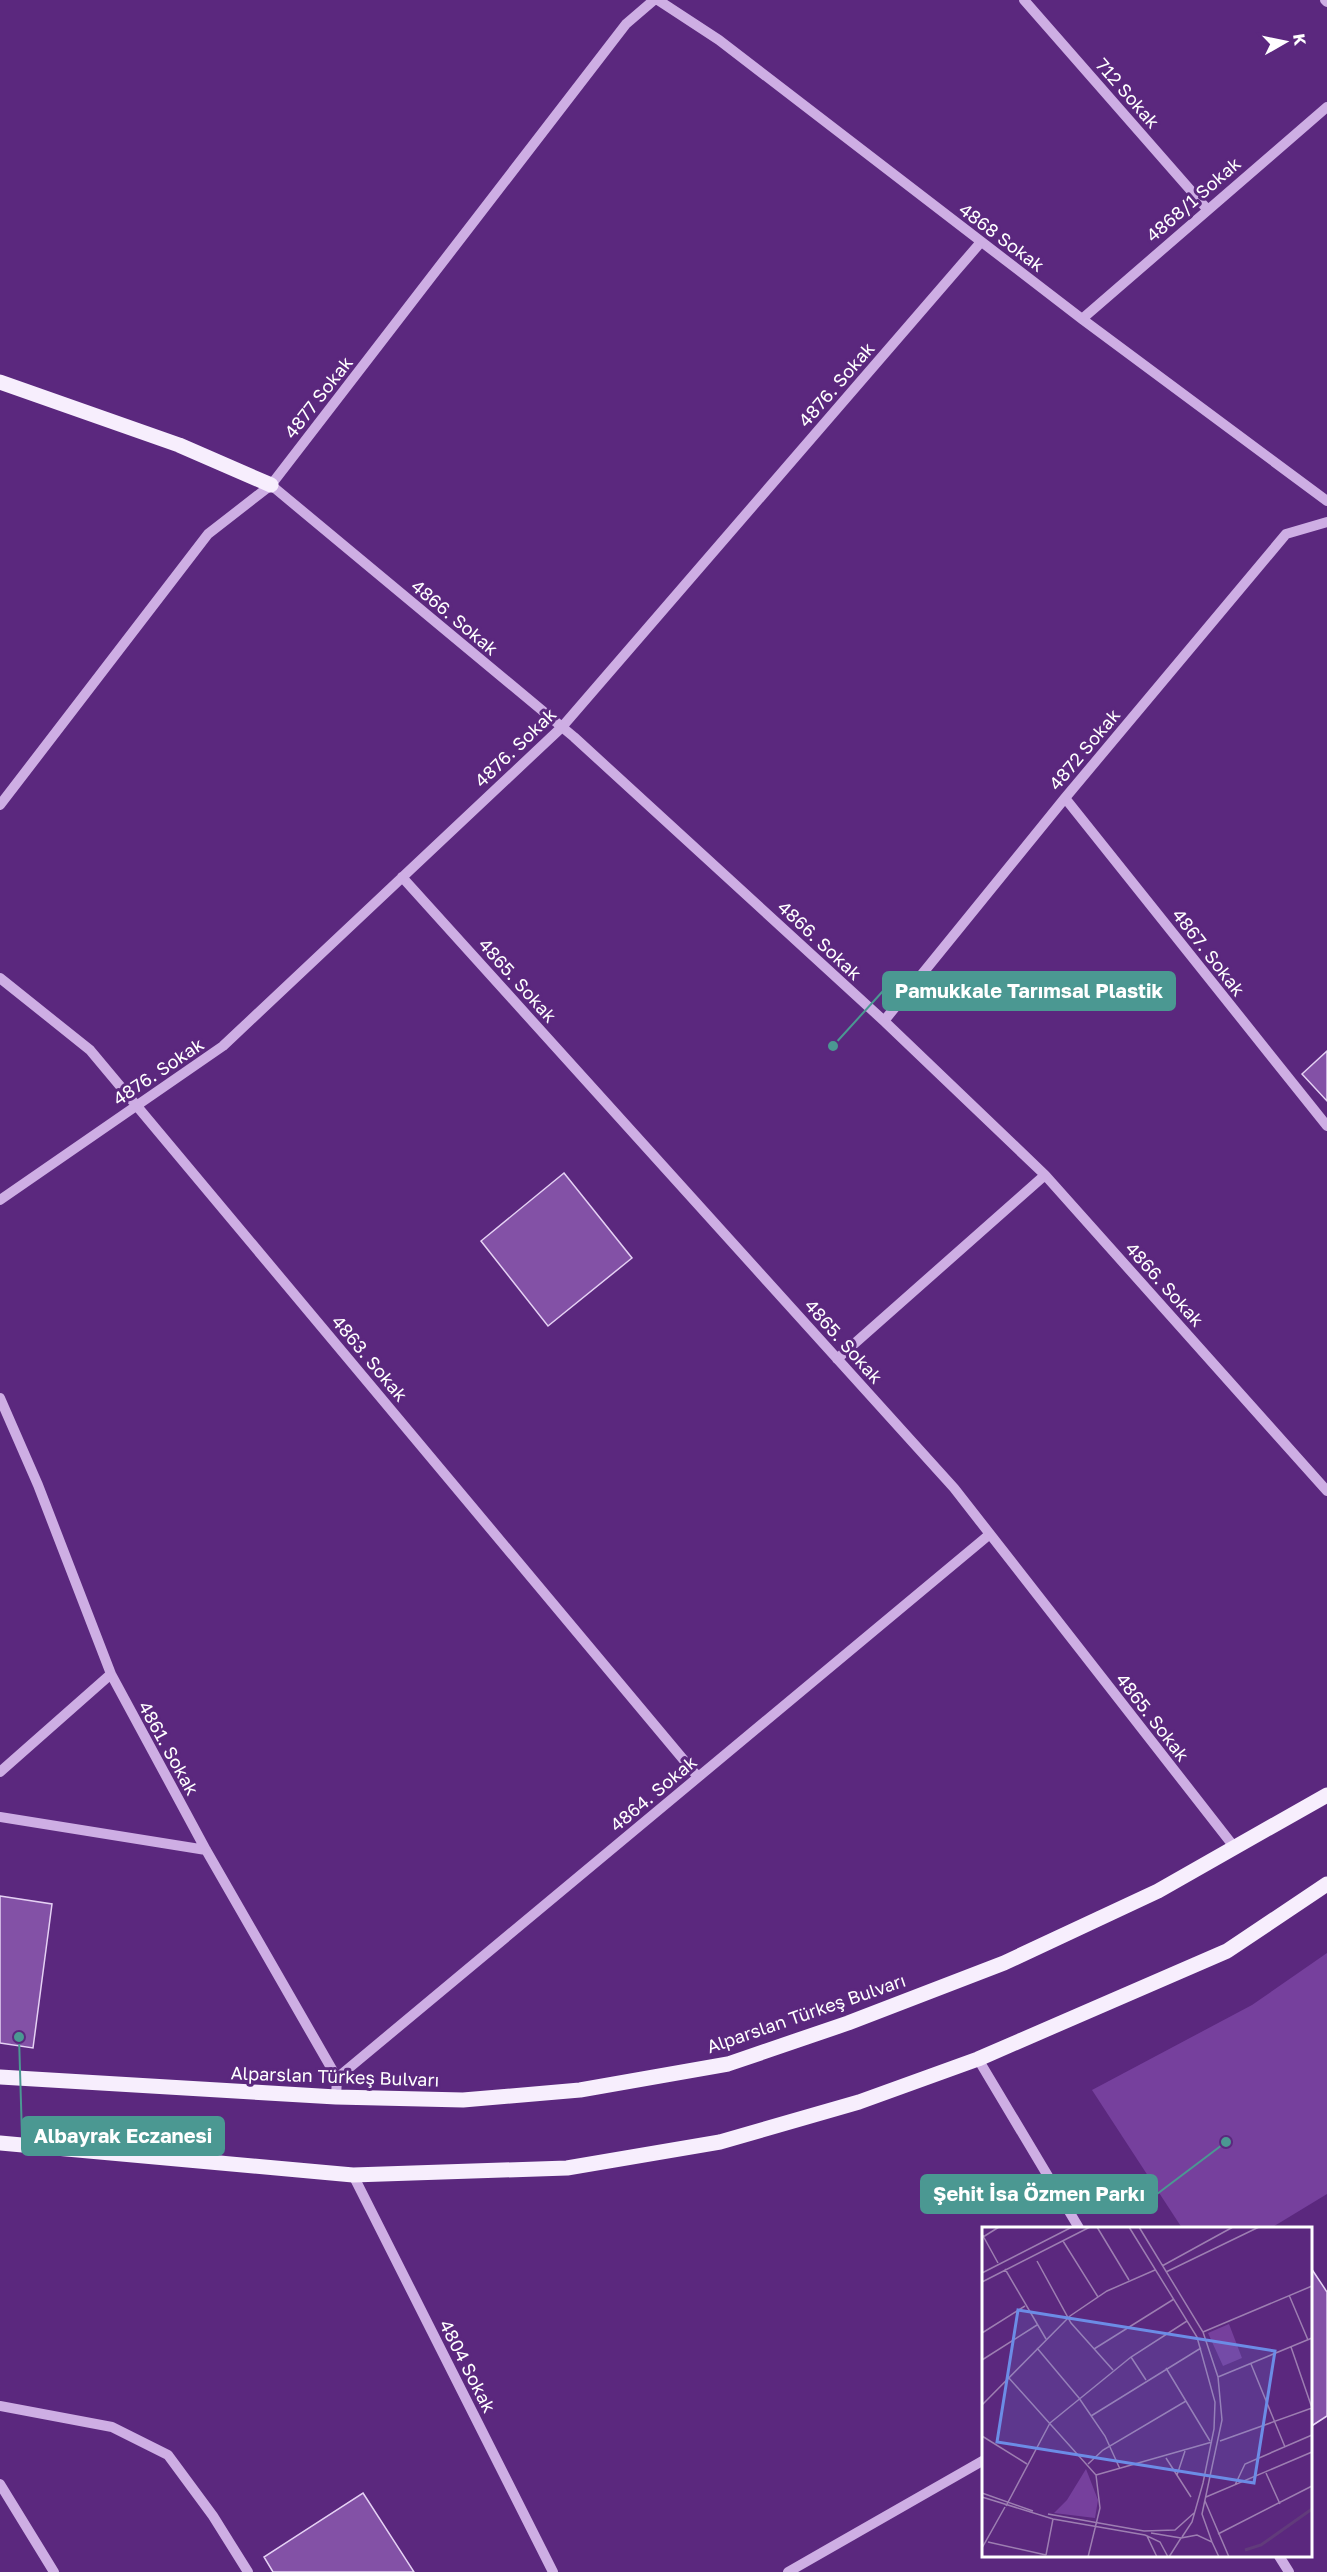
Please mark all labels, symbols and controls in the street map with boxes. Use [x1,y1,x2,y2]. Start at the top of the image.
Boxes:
north arrow [1255,12,1315,72]
text: K [1289,32,1311,47]
street label: 712 Sokak [1092,53,1164,133]
street label: 4868/1 Sokak [1141,152,1245,246]
street label: 4868 Sokak [955,198,1049,276]
street label: 4876. Sokak [793,337,879,431]
street label: 4877 Sokak [279,352,357,442]
street label: 4866. Sokak [407,574,503,660]
street label: 4876. Sokak [470,703,560,791]
street label: 4872 Sokak [1044,704,1124,794]
street label: 4866. Sokak [774,896,866,984]
street label: 4867. Sokak [1168,904,1250,1000]
street label: 4865. Sokak [474,933,562,1027]
callout: Pamukkale Tarımsal Plastik [883,972,1175,1010]
text: Pamukkale Tarımsal Plastik [895,978,1164,1002]
street label: 4876. Sokak [108,1033,208,1109]
street label: 4866. Sokak [1121,1237,1209,1331]
street label: 4865. Sokak [800,1294,888,1388]
street label: 4863. Sokak [328,1310,412,1406]
street label: 4865. Sokak [1112,1669,1194,1765]
street label: 4861. Sokak [134,1697,204,1799]
street label: 4864. Sokak [605,1750,701,1836]
street label: Alparslan Türkeş Bulvarı [704,1969,908,2057]
street label: Alparslan Türkeş Bulvarı [230,2061,440,2091]
callout: Albayrak Eczanesi [22,2117,224,2155]
text: Albayrak Eczanesi [34,2123,212,2147]
callout: Şehit İsa Özmen Parkı [921,2175,1157,2213]
text: Şehit İsa Özmen Parkı [933,2181,1145,2205]
inset map [982,2227,1312,2557]
street label: 4804 Sokak [435,2316,501,2416]

